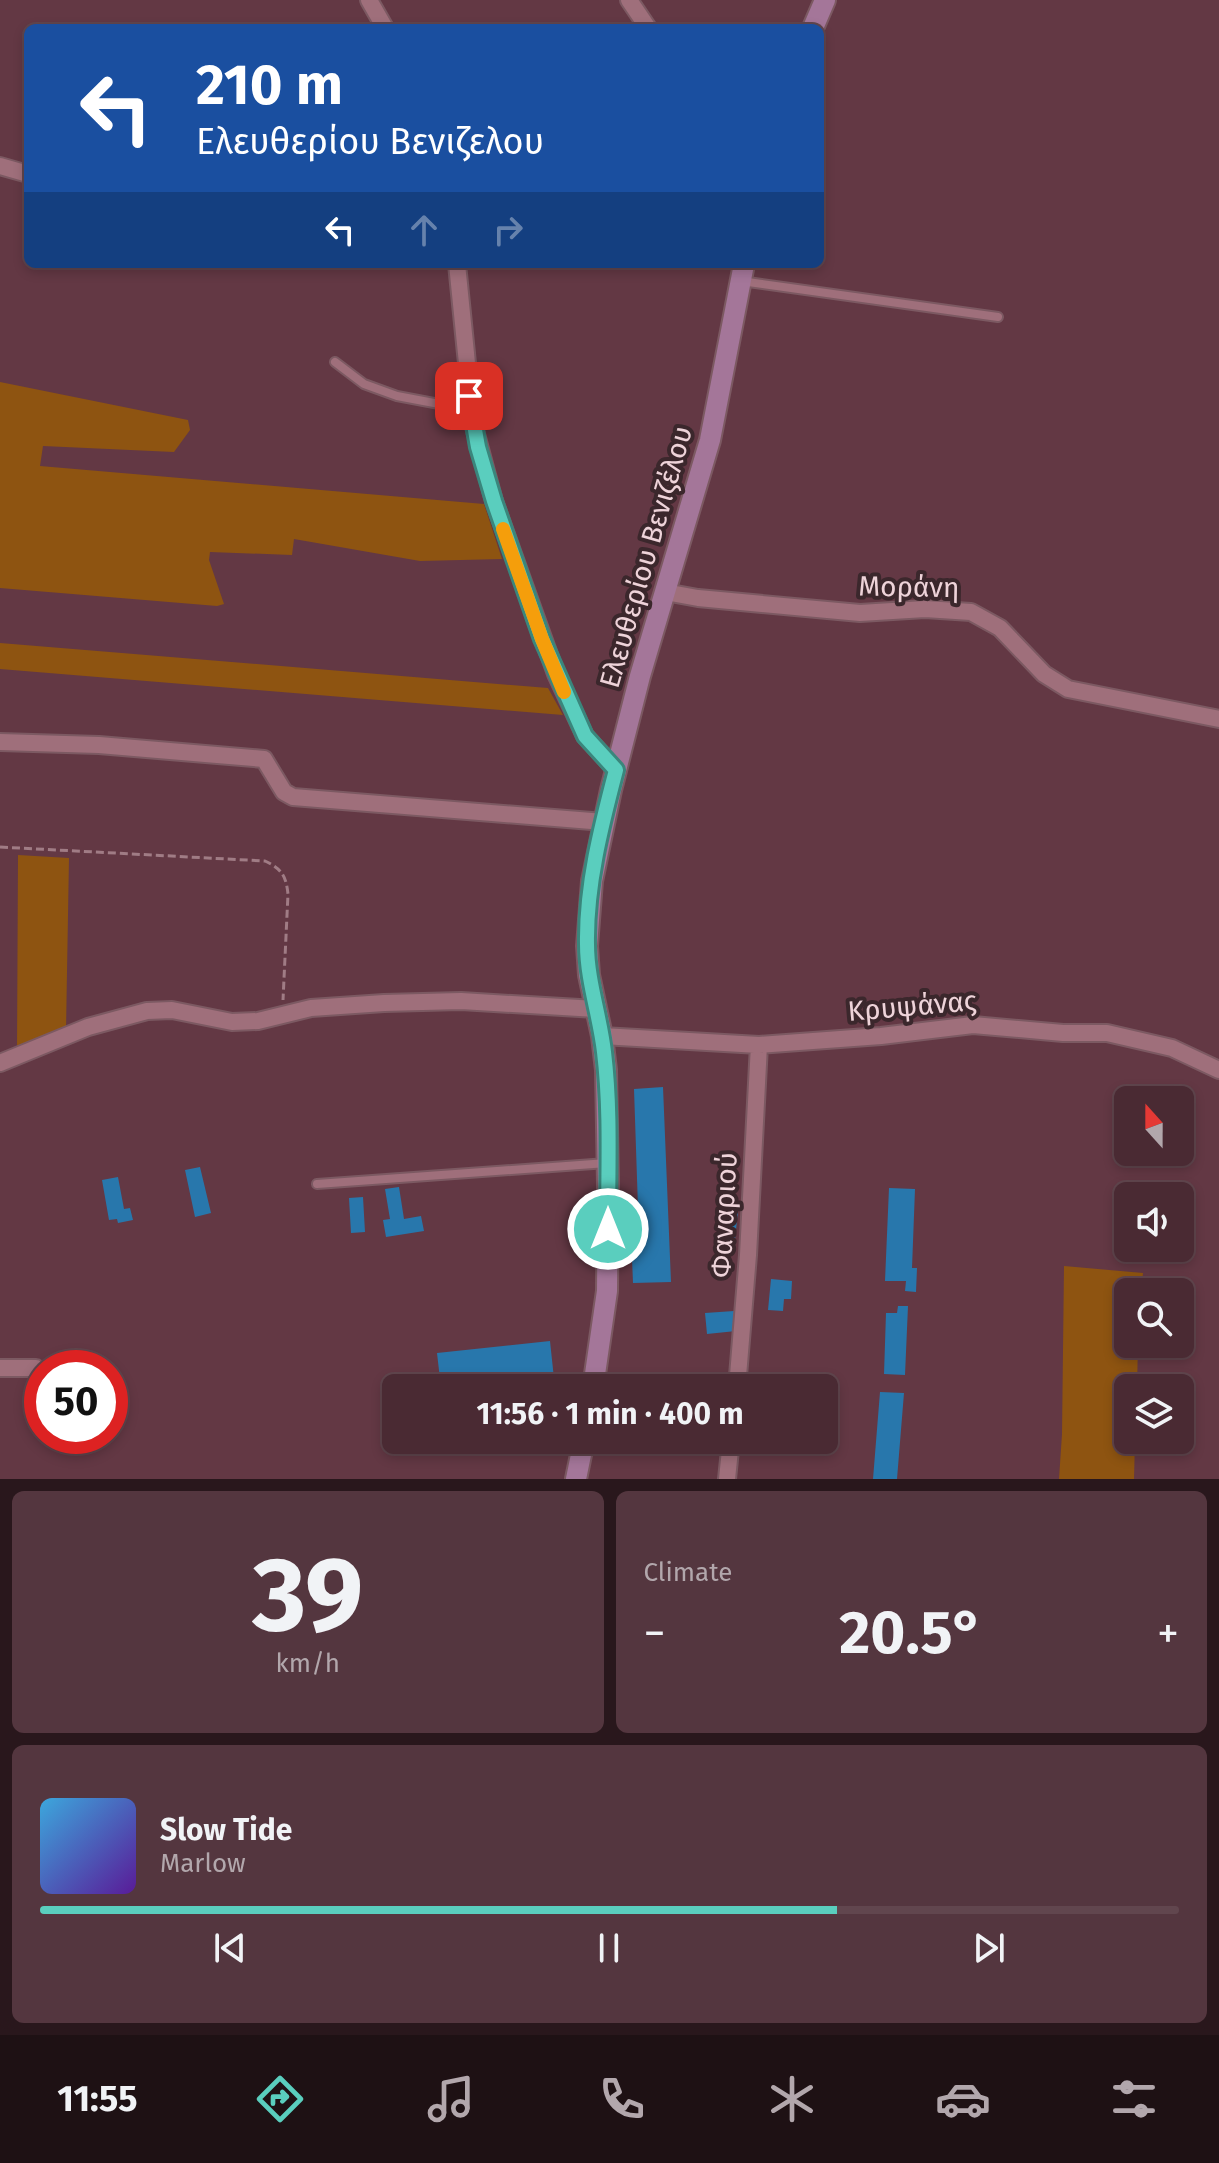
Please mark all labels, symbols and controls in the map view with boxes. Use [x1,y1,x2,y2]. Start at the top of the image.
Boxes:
text: 210 m [196,52,343,119]
icon: left [64,56,168,160]
text: Ελευθερίου Βενιζελου [196,120,544,164]
icon: left [318,208,362,252]
icon: ahead [402,208,446,252]
icon: right [486,208,530,252]
pin [435,362,503,430]
icon: arrive [447,374,491,418]
street label: Ελευθερίου Βενιζέλου [593,422,699,692]
street label: Μοράνη [858,570,960,604]
street label: Κρυψάνας [846,984,978,1028]
north arrow [1114,1086,1194,1166]
map controls [1114,1086,1194,1454]
street label: Φαναριού [704,1151,744,1279]
button: sound [1114,1182,1194,1262]
position arrow [566,1187,650,1271]
button: search [1114,1278,1194,1358]
speed limit sign: 50 [24,1350,128,1454]
button: layers [1114,1374,1194,1454]
text: 11:56 · 1 min · 400 m [476,1396,744,1432]
text: 39 [252,1533,363,1658]
text: Climate [644,1557,732,1588]
text: 20.5° [839,1597,983,1669]
text: − [644,1607,666,1660]
text: + [1157,1607,1179,1660]
text: km/h [276,1648,340,1679]
text: Slow Tide [160,1812,292,1848]
text: Marlow [160,1848,246,1879]
icon: previous [208,1926,252,1970]
icon: pause [587,1926,631,1970]
icon: next [967,1926,1011,1970]
icon: directions [252,2071,308,2127]
icon: music [423,2071,479,2127]
icon: phone [594,2071,650,2127]
icon: climate [764,2071,820,2127]
icon: car [935,2071,991,2127]
icon: filters [1106,2071,1162,2127]
text: 11:55 [57,2077,137,2121]

